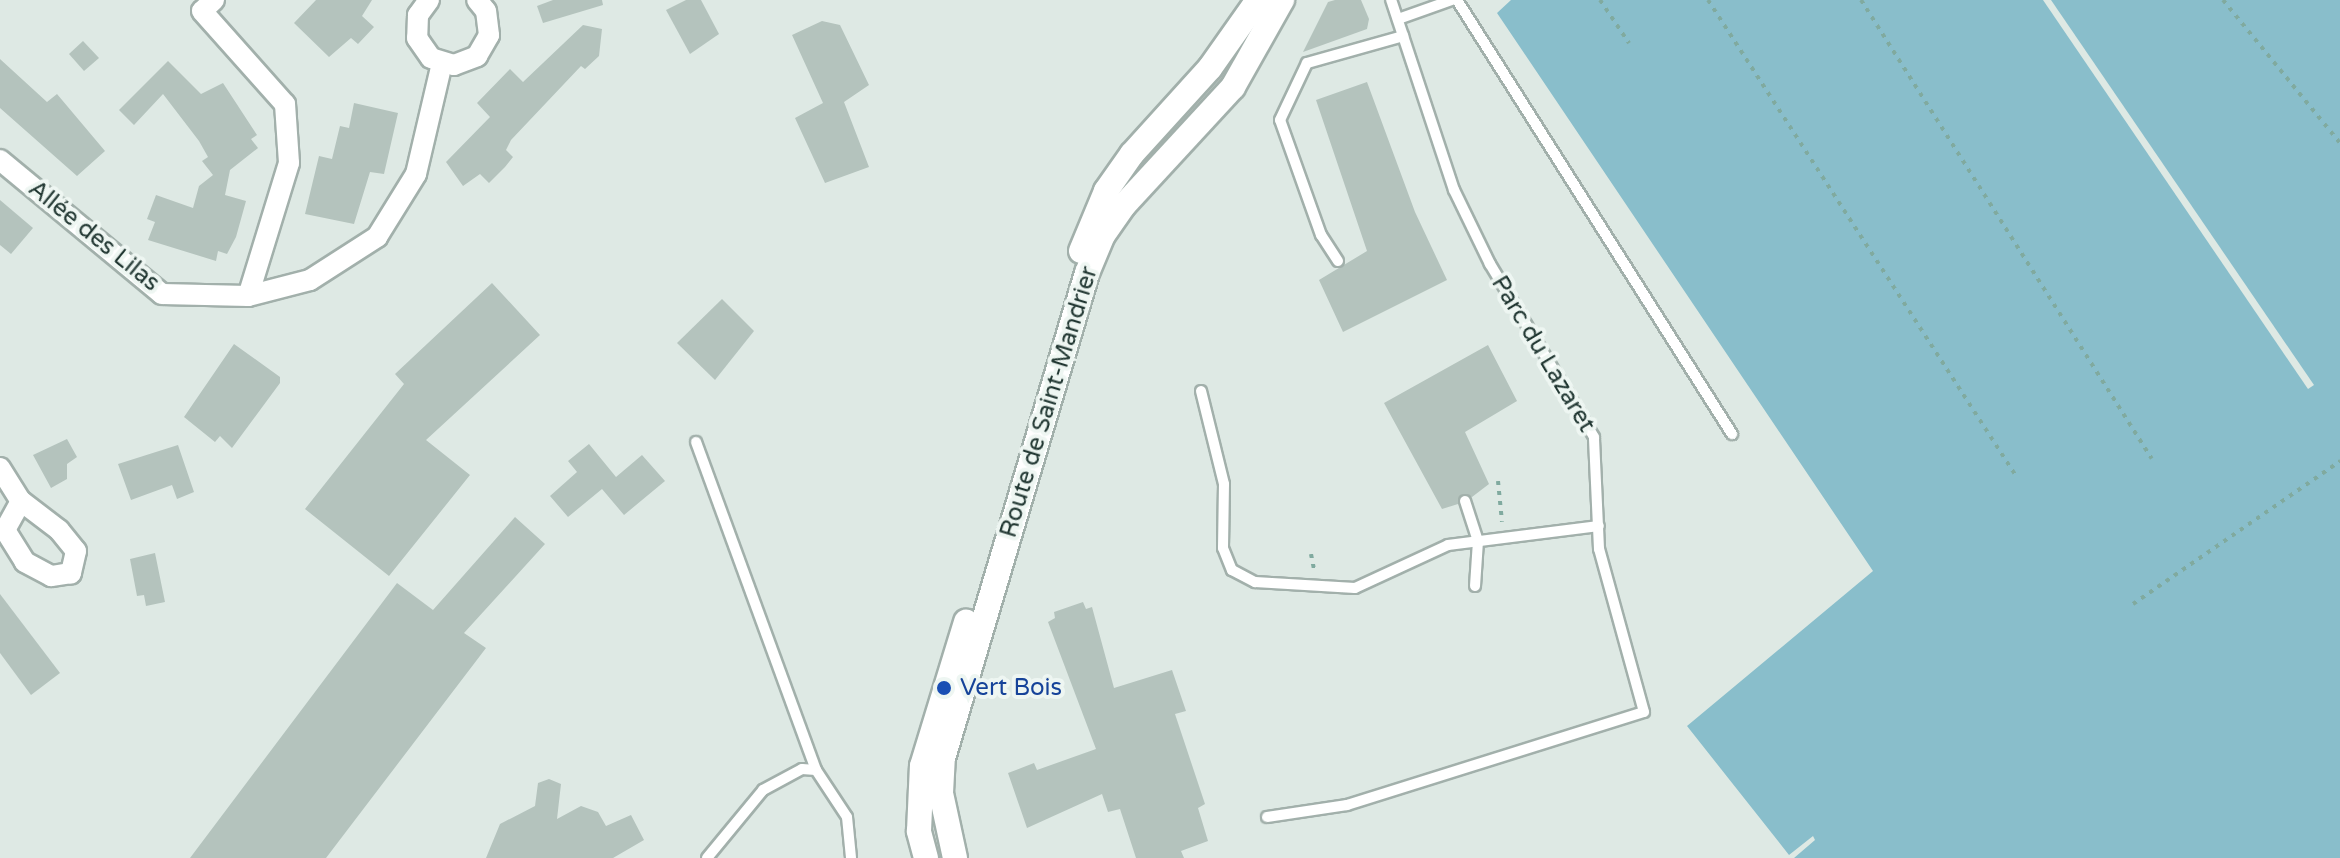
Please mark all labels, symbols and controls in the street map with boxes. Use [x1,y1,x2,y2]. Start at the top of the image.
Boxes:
street label: Allée des Lilas [23,174,165,298]
street label: Route de Saint-Mandrier [994,263,1104,541]
street label: Parc du Lazaret [1485,271,1601,437]
place label: Vert Bois [960,674,1062,702]
marker: Vert Bois [935,679,953,697]

